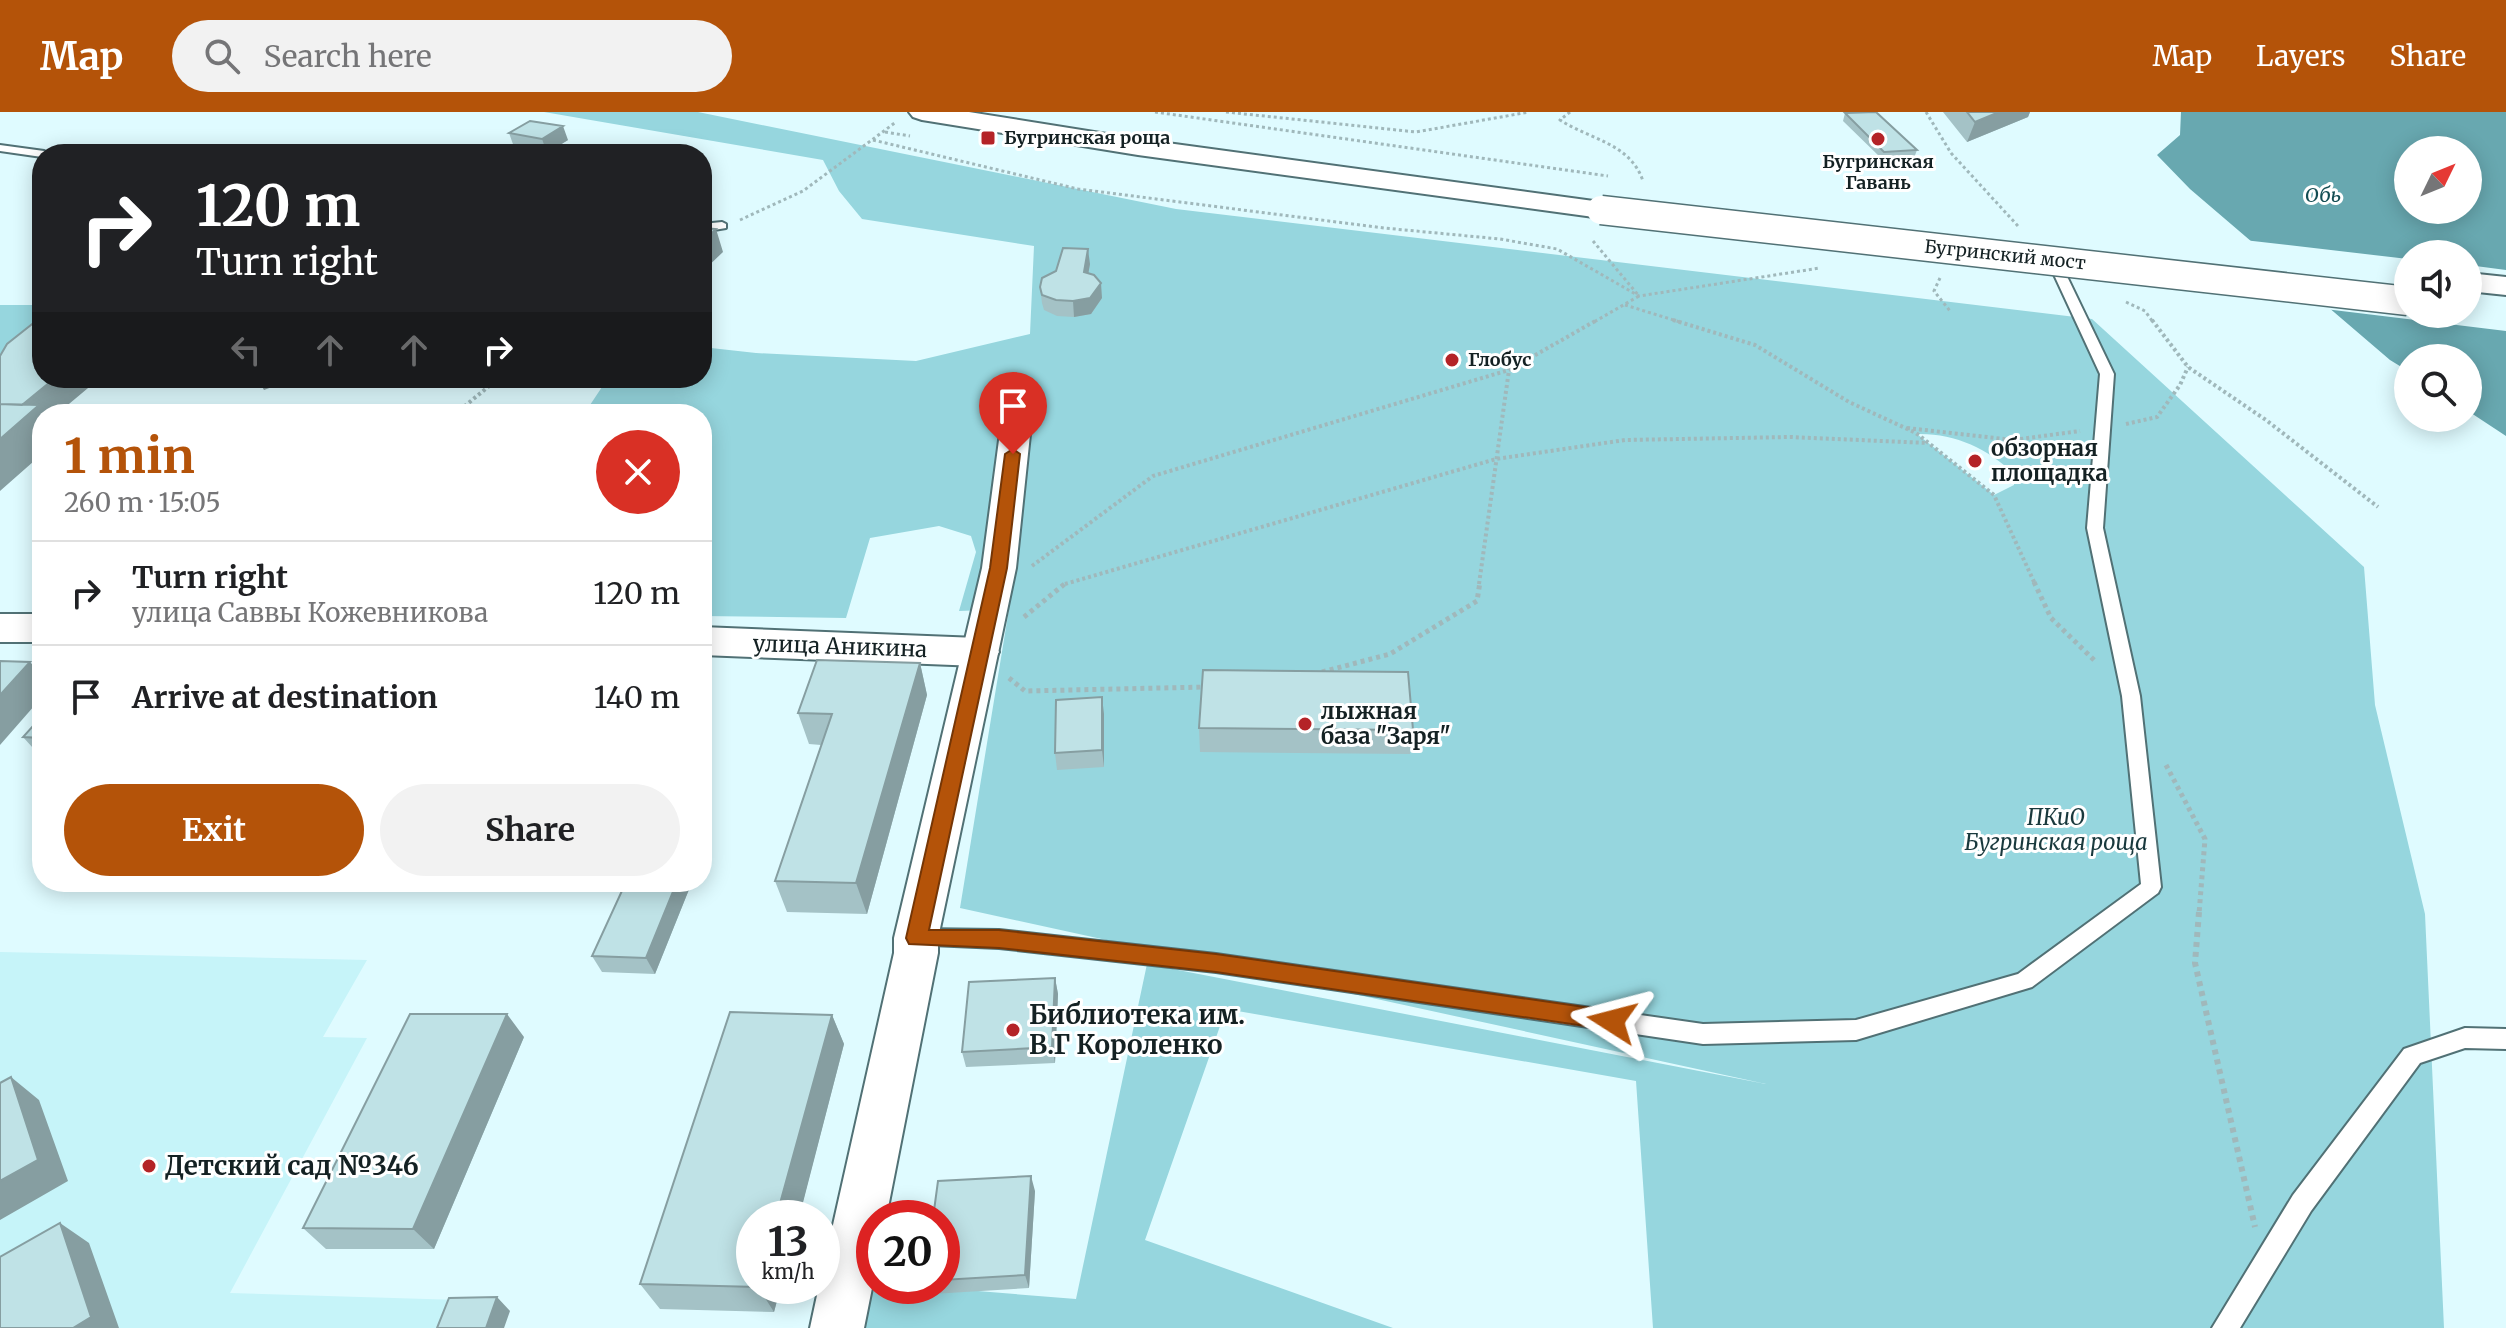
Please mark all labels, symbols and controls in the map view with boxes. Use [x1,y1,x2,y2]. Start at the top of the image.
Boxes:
search box [172,20,732,92]
text: Map [40,33,124,80]
icon: search [200,34,244,78]
text: Search here [264,37,432,75]
text: Map [2152,38,2212,74]
text: Layers [2256,38,2345,74]
text: Share [2389,38,2466,74]
place label: Бугринская роща [1004,126,1170,149]
marker: Бугринская роща [979,129,997,147]
marker: Бугринская Гавань [1869,130,1887,148]
north arrow [2394,136,2482,224]
map controls [2394,136,2482,432]
place label: Бугринская Гавань [1822,150,1934,194]
text: 120 m [196,171,360,241]
icon: right [64,176,168,280]
water label: Обь [2305,182,2341,207]
street label: Бугринский мост [1923,235,2087,274]
text: Turn right [196,240,378,285]
button: sound [2394,240,2482,328]
icon: left [224,328,268,372]
icon: ahead [308,328,352,372]
icon: ahead [392,328,436,372]
icon: right [476,328,520,372]
button: search [2394,344,2482,432]
place label: Глобус [1468,348,1531,371]
marker: Глобус [1443,351,1461,369]
pin [979,372,1047,454]
icon: arrive [991,384,1035,428]
text: 1 min [64,426,195,486]
button: close [596,430,680,514]
place label: обзорная площадка [1991,434,2108,487]
marker: обзорная площадка [1966,452,1984,470]
text: 260 m · 15:05 [64,486,221,519]
text: Turn right [132,558,288,596]
icon: right [64,571,108,615]
text: 120 m [593,574,680,612]
text: улица Саввы Кожевникова [132,596,488,629]
street label: улица Аникина [752,629,928,663]
icon: arrive [64,675,108,719]
text: Arrive at destination [132,678,438,716]
text: 140 m [594,678,680,716]
place label: лыжная база "Заря" [1321,697,1451,750]
marker: лыжная база "Заря" [1296,715,1314,733]
button: Exit [64,784,364,876]
button: Share [380,784,680,876]
park label: ПКиО Бугринская роща [1964,803,2148,856]
position arrow [1570,979,1654,1063]
place label: Библиотека им. В.Г Короленко [1029,998,1245,1061]
marker: Библиотека им. В.Г Короленко [1004,1021,1022,1039]
place label: Детский сад №346 [165,1149,419,1182]
marker: Детский сад №346 [140,1157,158,1175]
speed limit sign: 20 [856,1200,960,1304]
text: 13 [768,1217,808,1267]
text: km/h [762,1259,814,1284]

